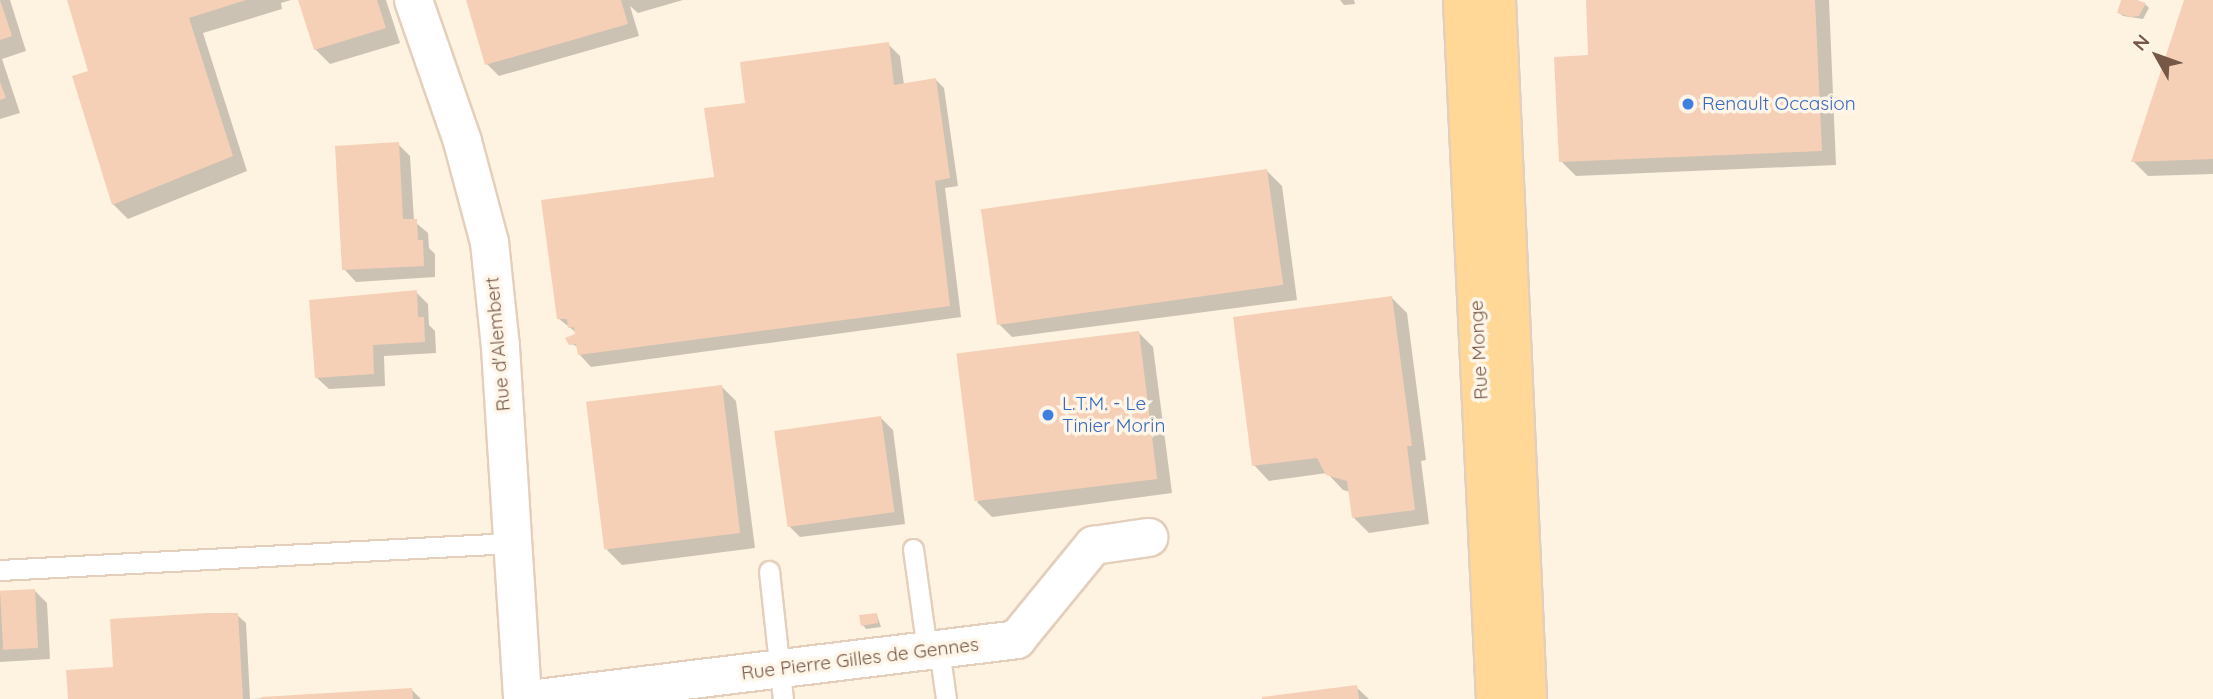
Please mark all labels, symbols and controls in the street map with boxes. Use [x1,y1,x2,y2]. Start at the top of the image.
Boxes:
north arrow [2122,21,2192,91]
text: N [2127,29,2155,56]
place label: Renault Occasion [1702,93,1856,115]
marker: Renault Occasion [1680,96,1696,112]
street label: Rue d'Alembert [481,276,515,412]
street label: Rue Monge [1465,300,1493,400]
place label: L.T.M. - Le Tinier Morin [1062,393,1165,437]
marker: L.T.M. - Le Tinier Morin [1040,407,1056,423]
street label: Rue Pierre Gilles de Gennes [740,633,980,685]

